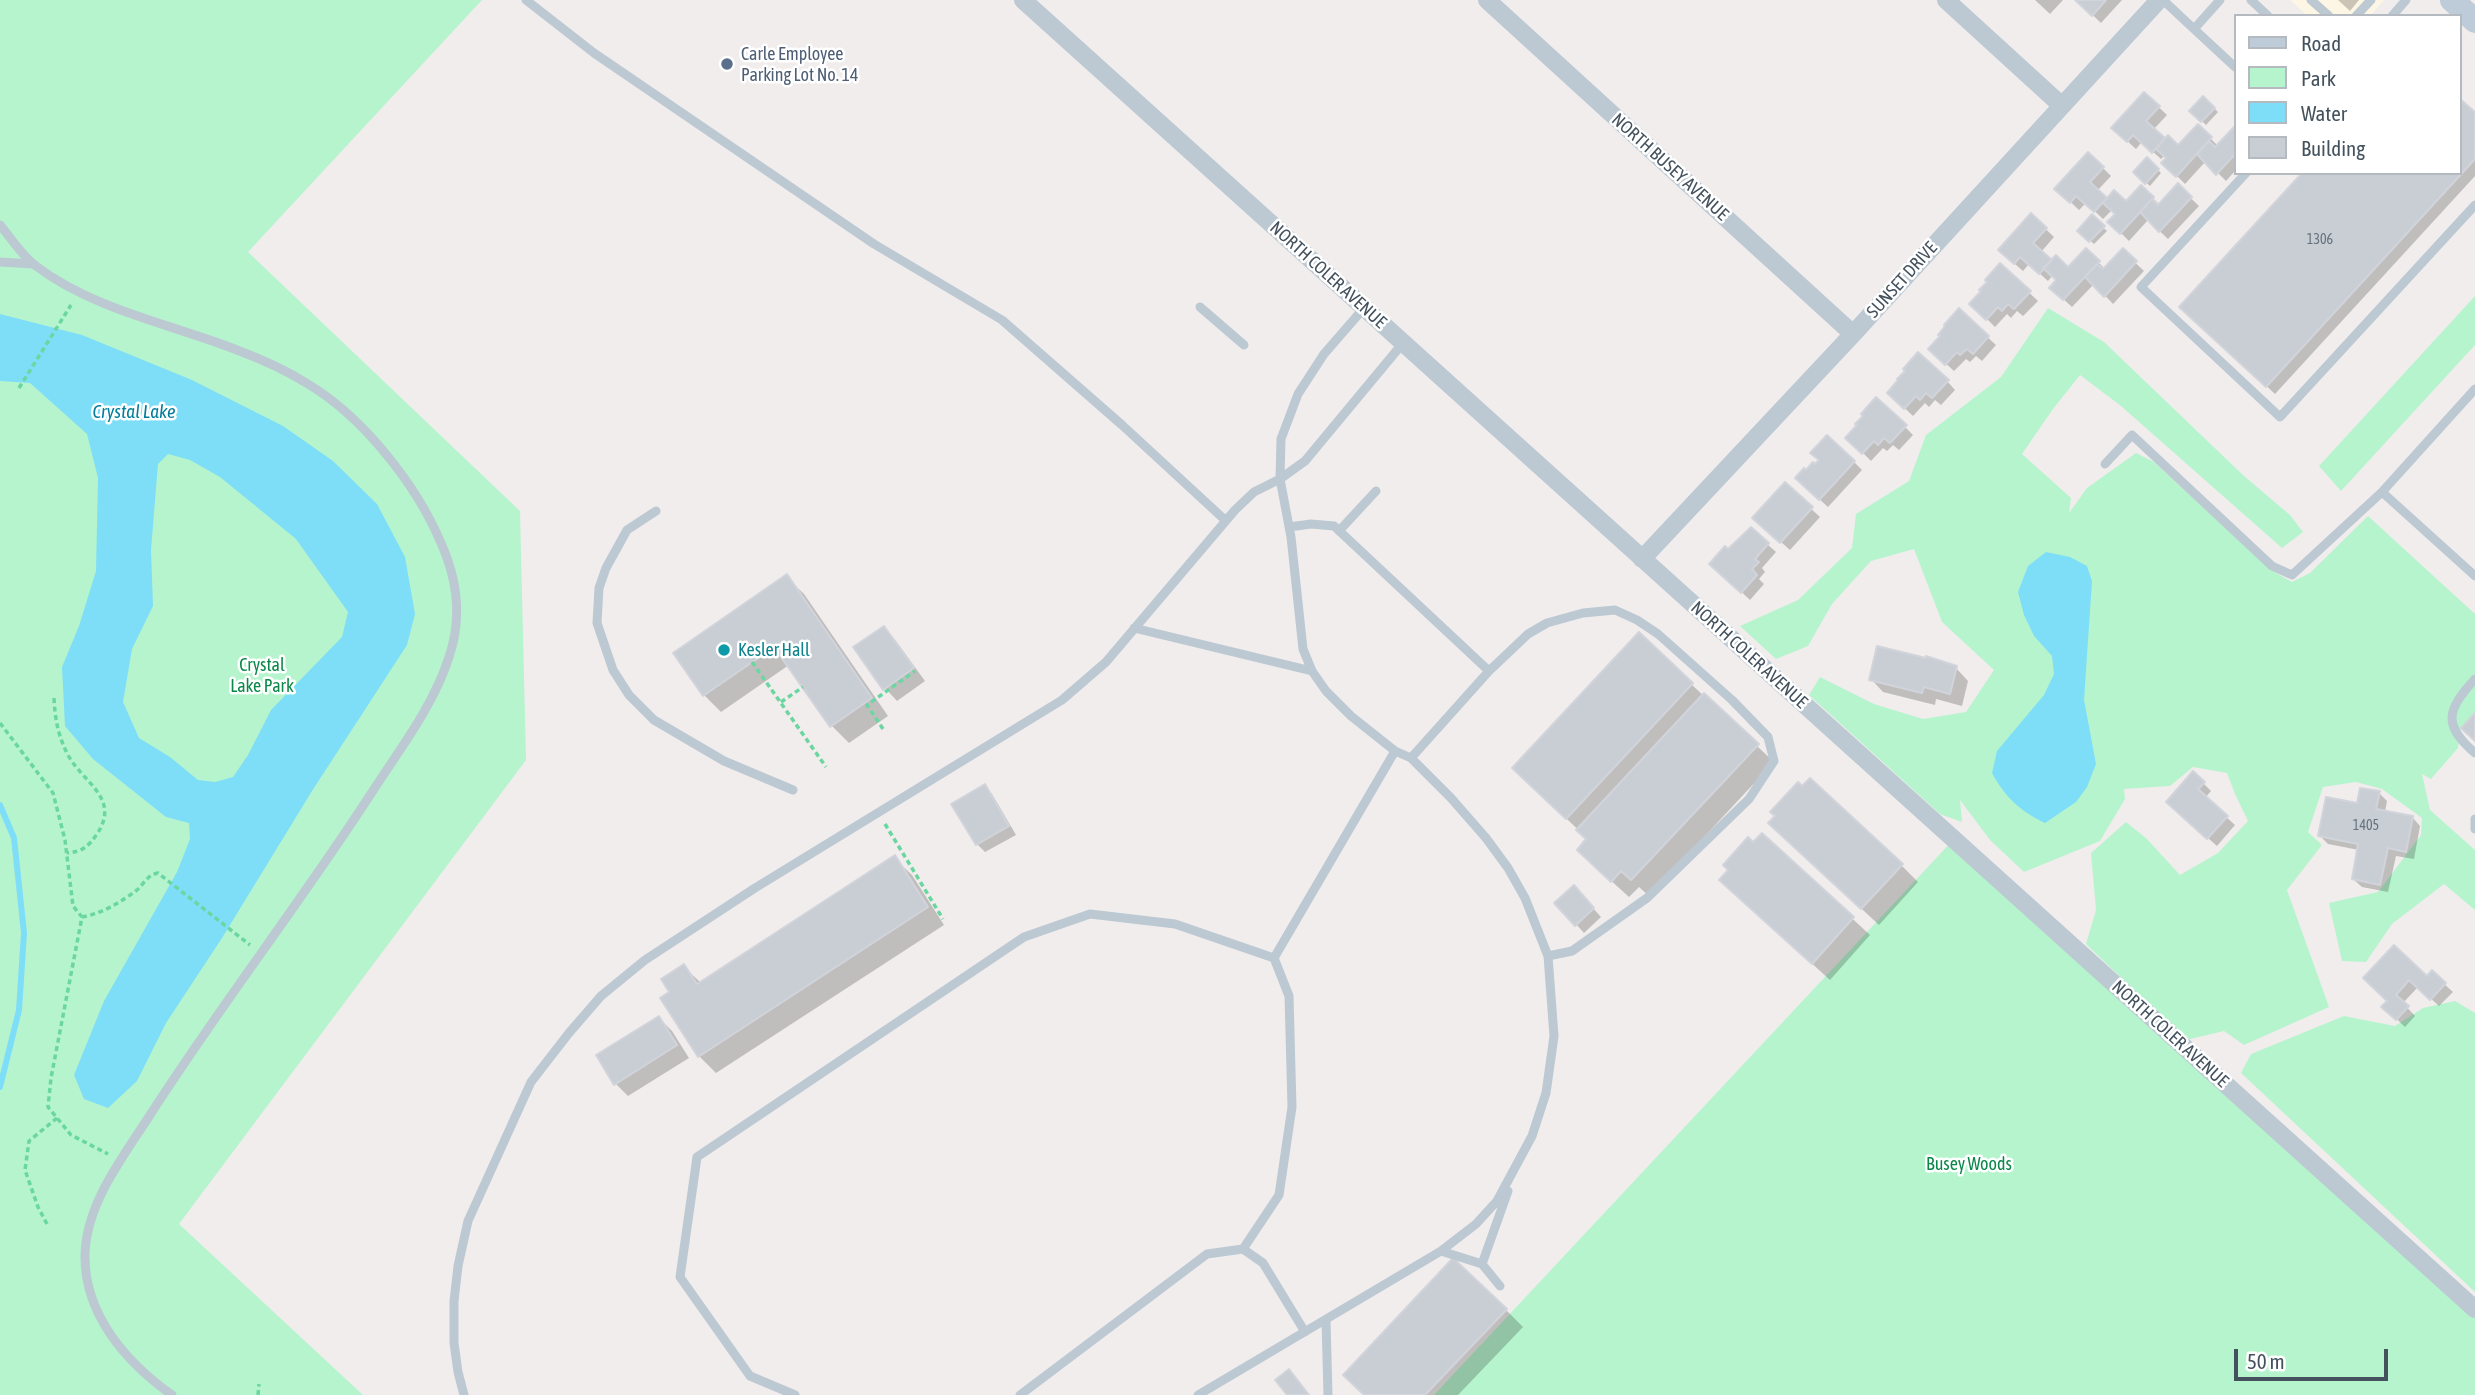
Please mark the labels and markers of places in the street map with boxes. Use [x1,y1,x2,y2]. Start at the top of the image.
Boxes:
place label: Carle Employee Parking Lot No. 14 [741,43,858,86]
marker: Carle Employee Parking Lot No. 14 [719,56,735,72]
place label: Kesler Hall [738,639,810,661]
marker: Kesler Hall [716,642,732,658]

